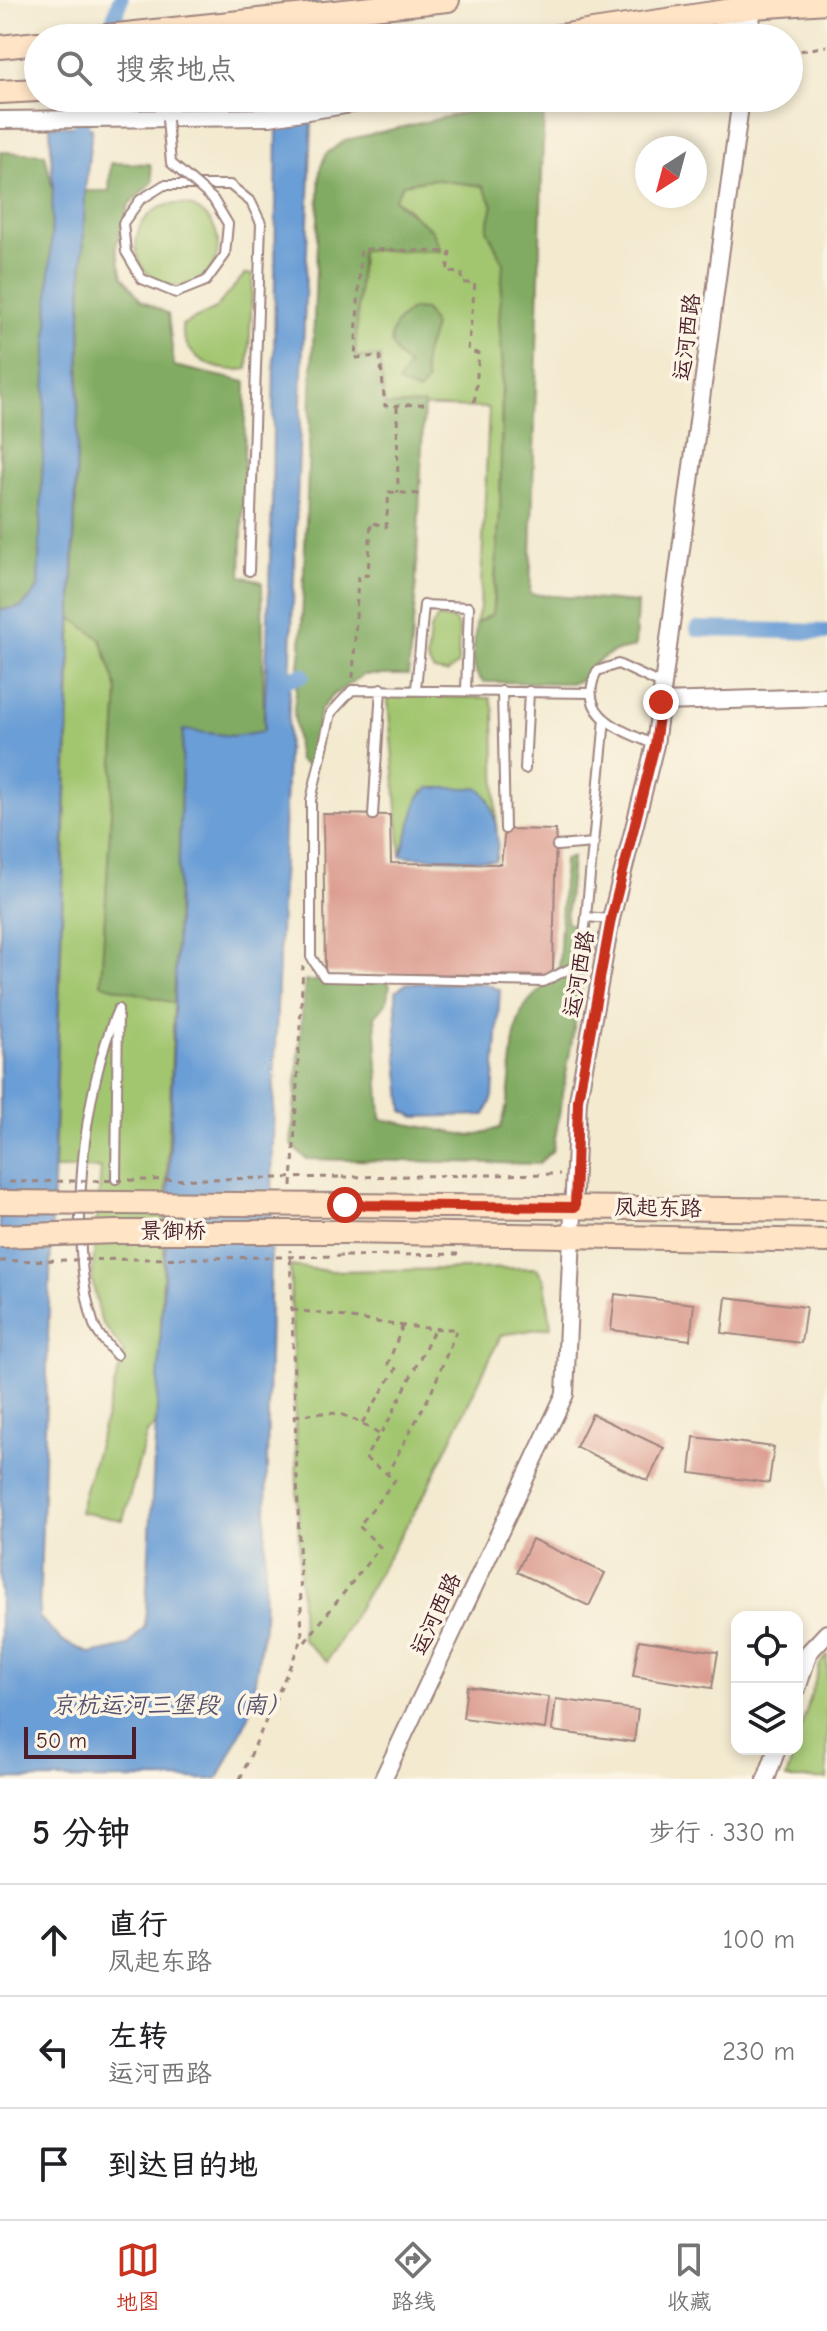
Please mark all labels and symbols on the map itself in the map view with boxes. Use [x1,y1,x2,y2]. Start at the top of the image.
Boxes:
north arrow [635,136,707,208]
street label: 运河西路 [669,292,705,382]
route end [643,684,679,720]
street label: 运河西路 [559,928,599,1020]
route start [327,1187,363,1223]
street label: 凤起东路 [614,1194,702,1222]
street label: 景御桥 [140,1218,206,1244]
street label: 运河西路 [406,1569,466,1659]
water label: 京杭运河三堡段（南） [51,1691,291,1719]
scale bar [24,1723,136,1759]

